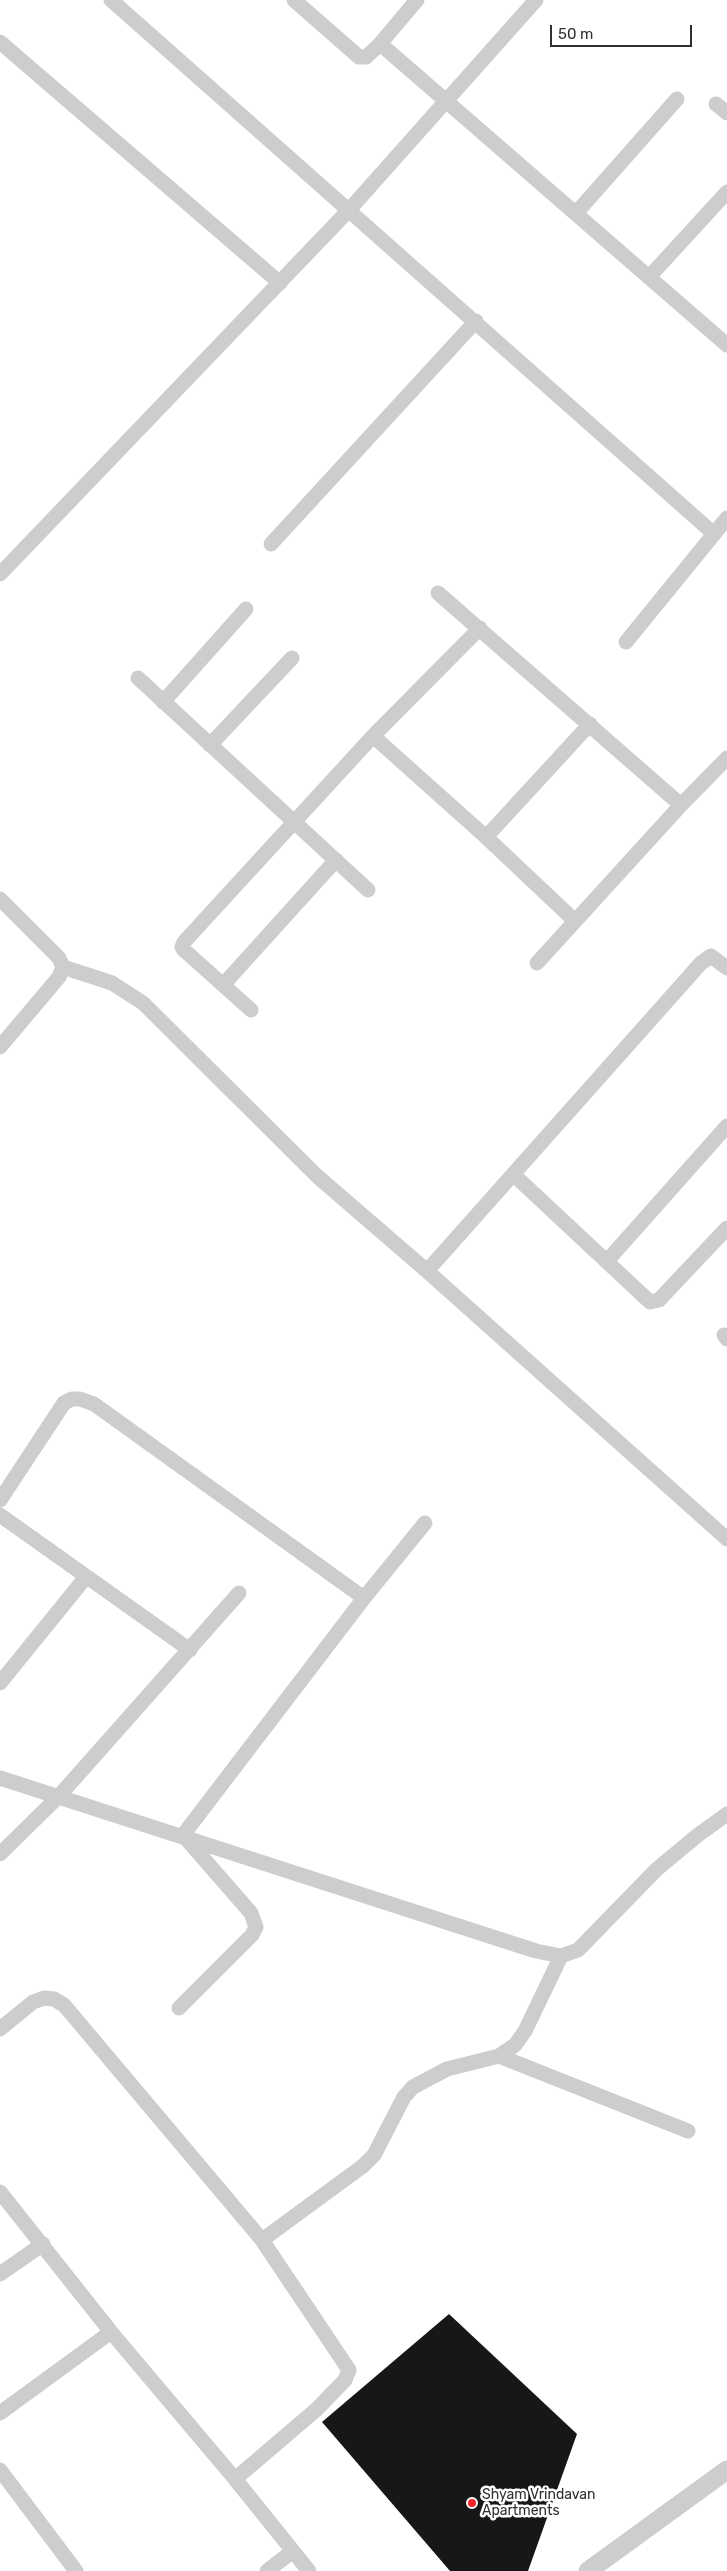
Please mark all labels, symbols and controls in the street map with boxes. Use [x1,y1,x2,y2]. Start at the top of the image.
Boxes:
scale bar [552,15,694,47]
text: 50 m [558,25,593,43]
place label: Shyam Vrindavan Apartments [482,2487,595,2520]
marker: Shyam Vrindavan Apartments [466,2497,478,2509]

